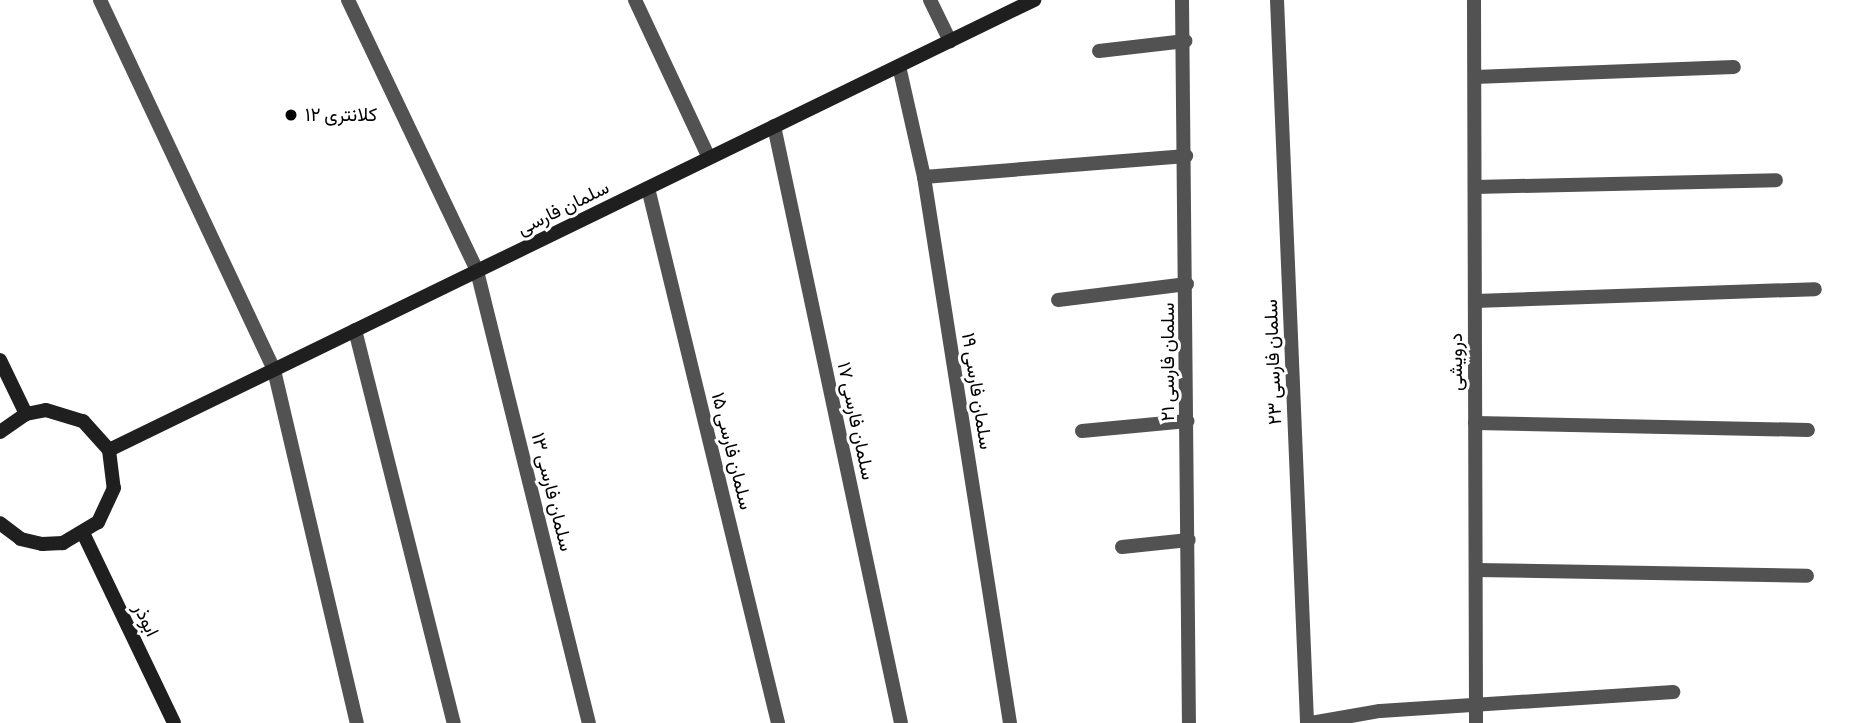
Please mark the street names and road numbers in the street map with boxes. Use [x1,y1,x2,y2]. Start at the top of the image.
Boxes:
street label: سلمان فارسی [513,176,613,240]
street label: سلمان فارسی ۲۳ [1259,299,1287,425]
street label: سلمان فارسی ۲۱ [1157,303,1179,421]
street label: سلمان فارسی ۱۹ [957,331,997,451]
street label: درویشی [1445,333,1467,391]
street label: سلمان فارسی ۱۷ [832,360,880,482]
street label: سلمان فارسی ۱۵ [706,390,758,512]
street label: سلمان فارسی ۱۳ [526,430,578,554]
street label: ابوذر [128,600,164,640]

